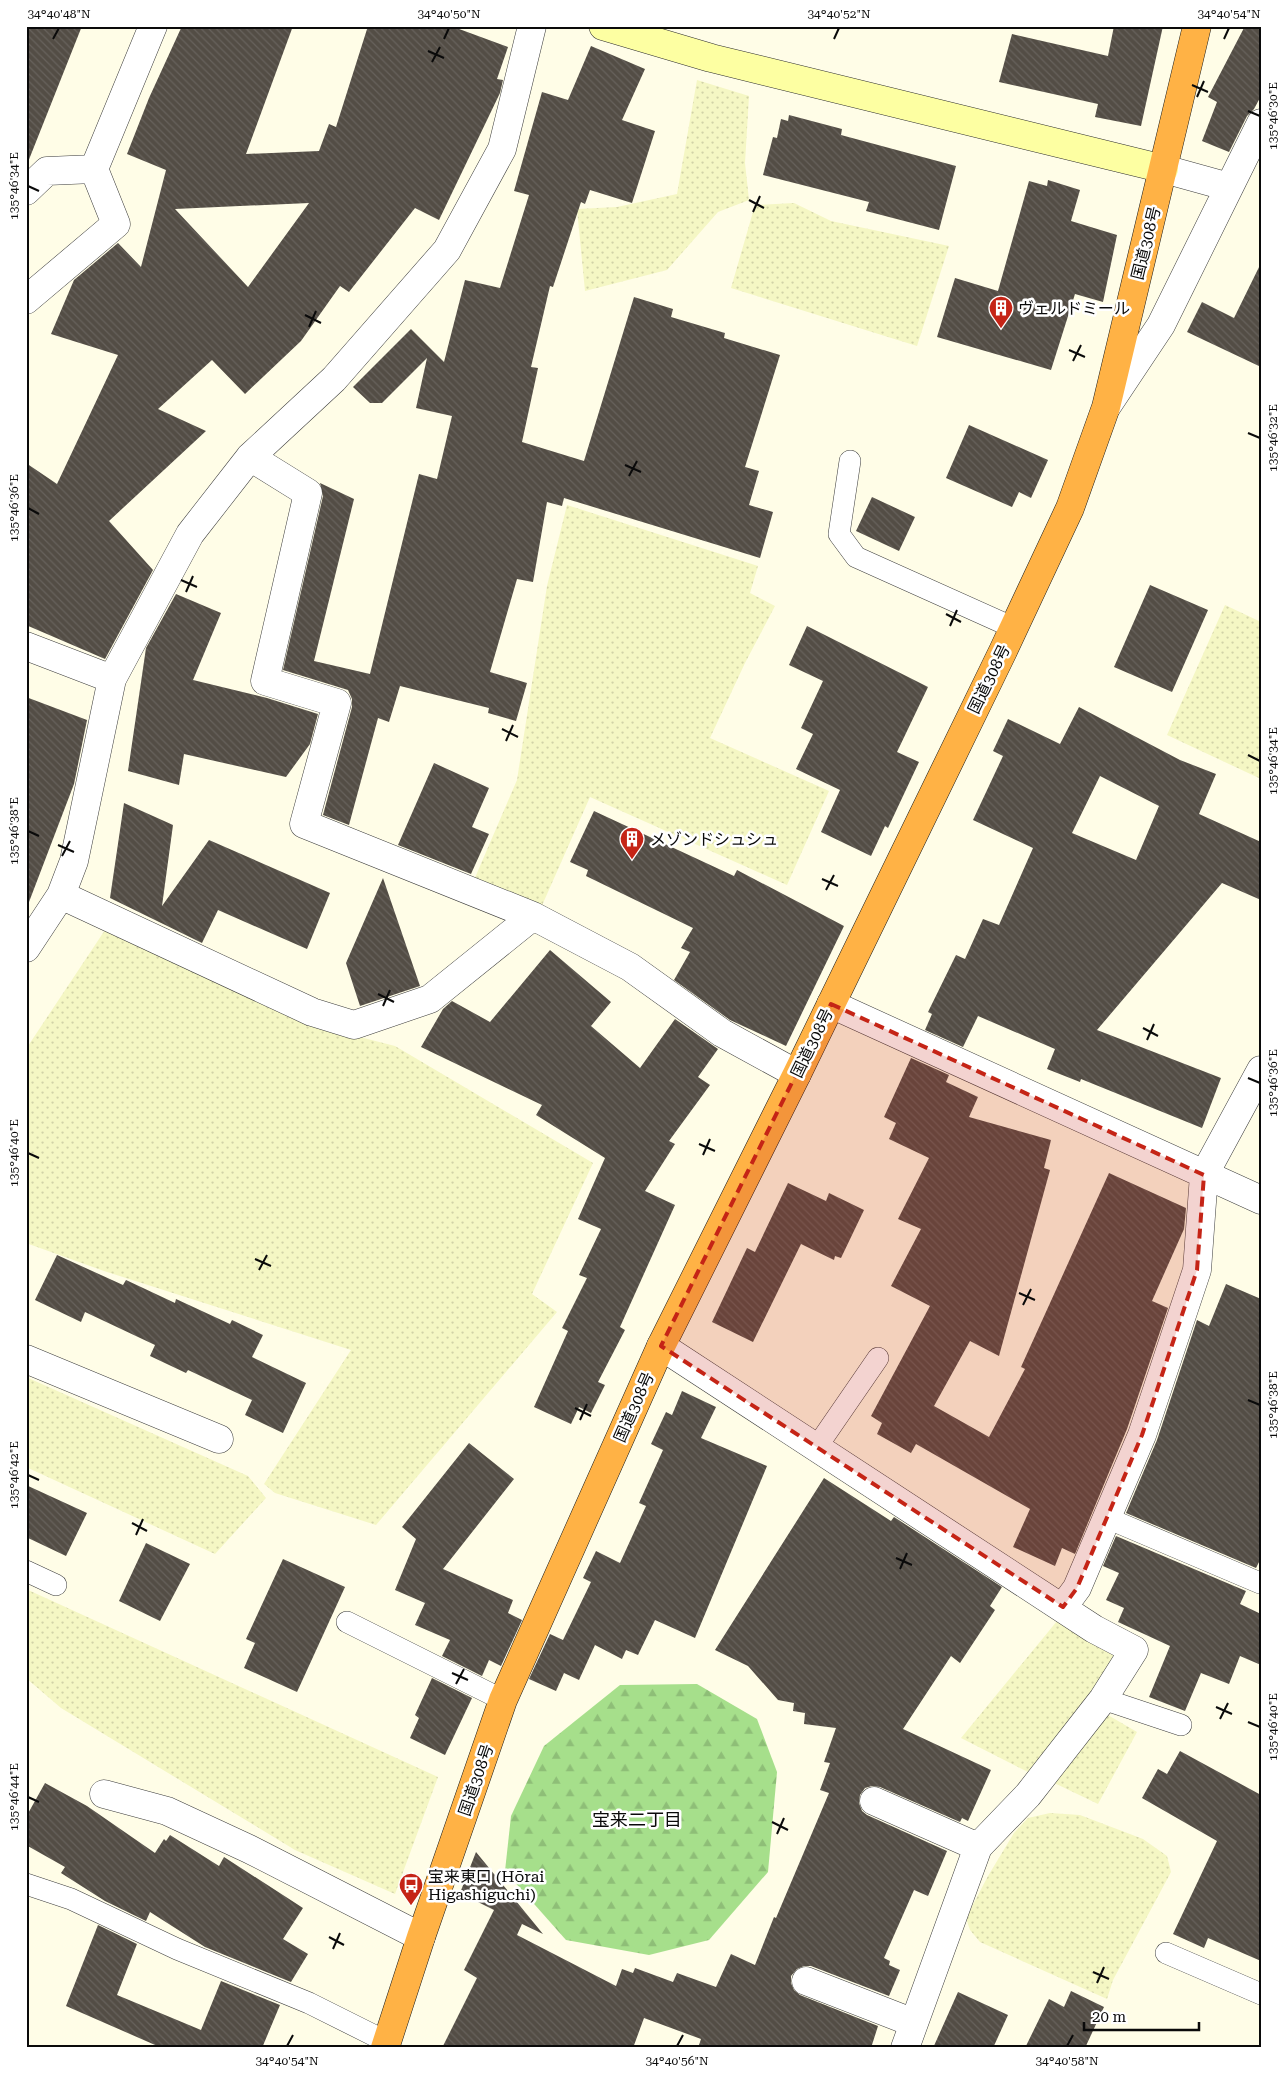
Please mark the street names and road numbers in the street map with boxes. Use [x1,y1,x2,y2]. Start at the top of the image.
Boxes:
street label: 国道308号 [1128,204,1164,282]
street label: 国道308号 [964,641,1014,717]
street label: 国道308号 [787,1005,837,1081]
street label: 国道308号 [610,1369,658,1445]
street label: 国道308号 [455,1742,497,1818]

